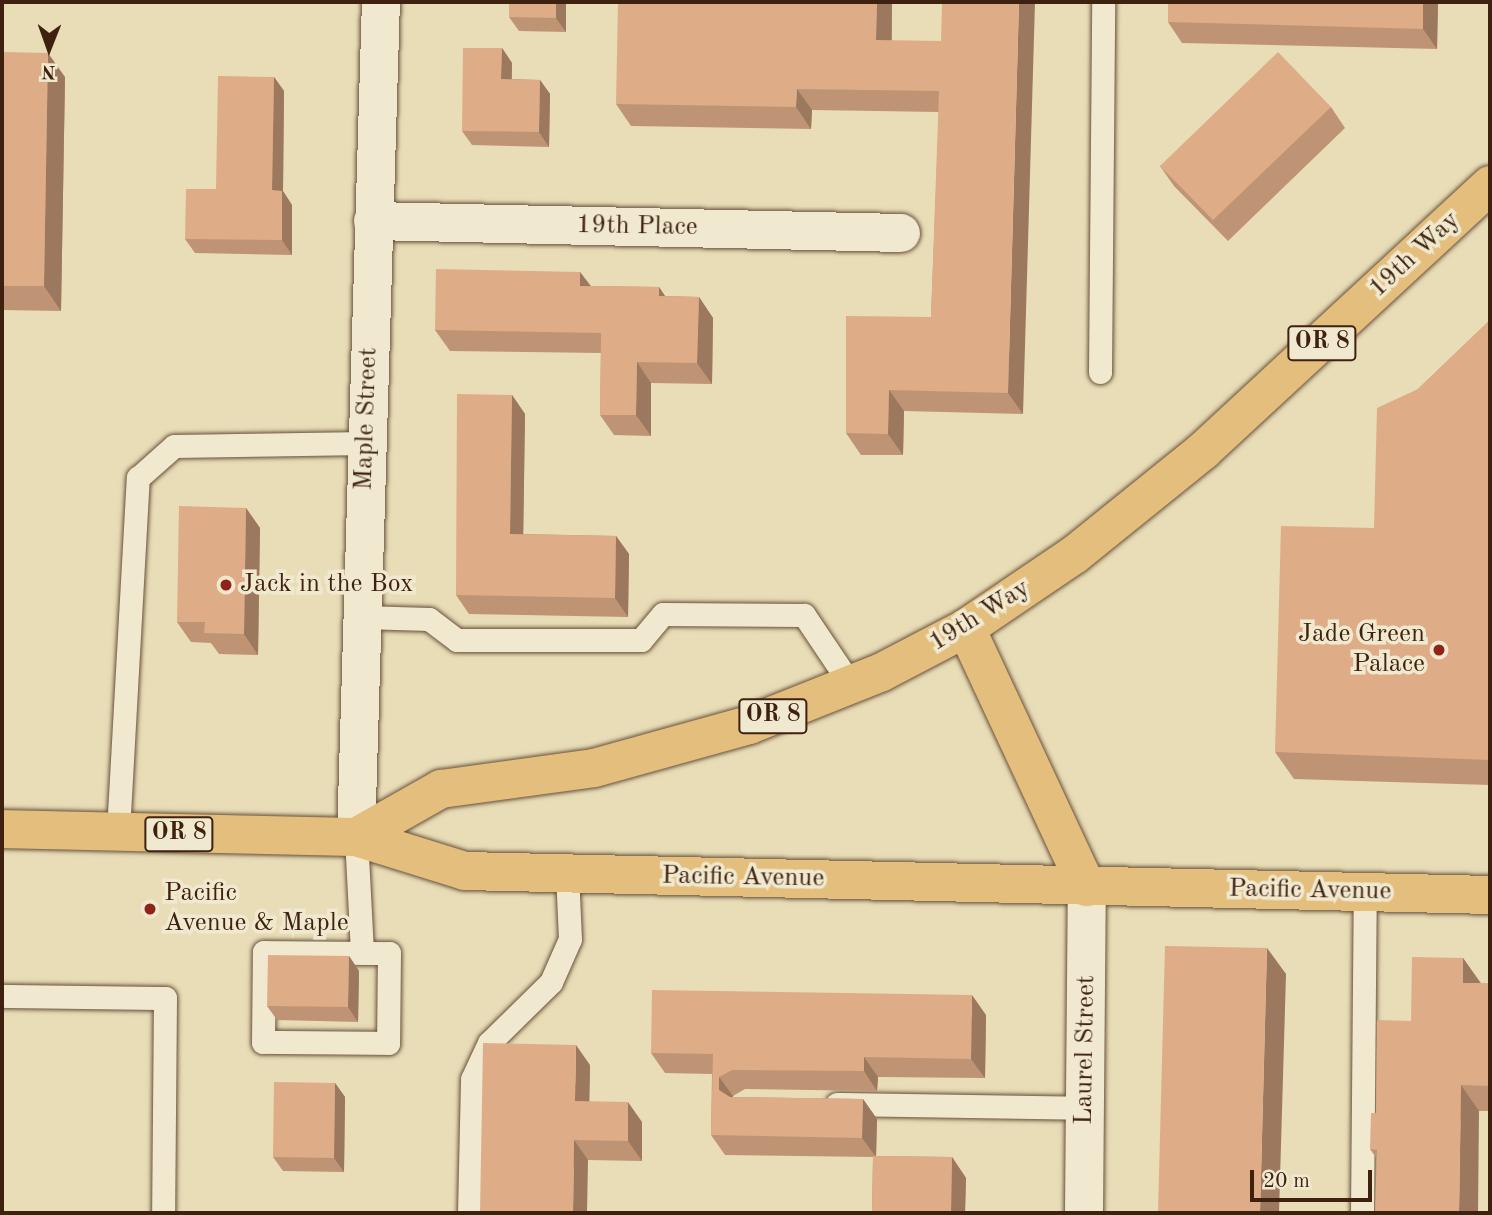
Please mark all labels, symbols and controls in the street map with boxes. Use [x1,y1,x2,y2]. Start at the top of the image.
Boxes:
north arrow [14,14,84,84]
text: N [41,61,56,80]
street label: 19th Way [1363,205,1467,305]
street label: 19th Place [576,210,698,244]
road number: OR 8 [1287,322,1357,364]
street label: Maple Street [349,347,385,491]
place label: Jack in the Box [240,569,414,601]
street label: 19th Way [924,573,1036,659]
marker: Jack in the Box [218,577,234,593]
place label: Jade Green Palace [1298,619,1425,680]
marker: Jade Green Palace [1431,642,1447,658]
road number: OR 8 [738,696,808,736]
road number: OR 8 [144,814,214,854]
street label: Pacific Avenue [661,861,825,895]
street label: Pacific Avenue [1228,874,1392,908]
place label: Pacific Avenue & Maple [164,878,349,940]
marker: Pacific Avenue & Maple [142,901,158,917]
street label: Laurel Street [1069,975,1103,1125]
scale bar [1254,1156,1376,1200]
text: 20 m [1263,1171,1310,1192]

